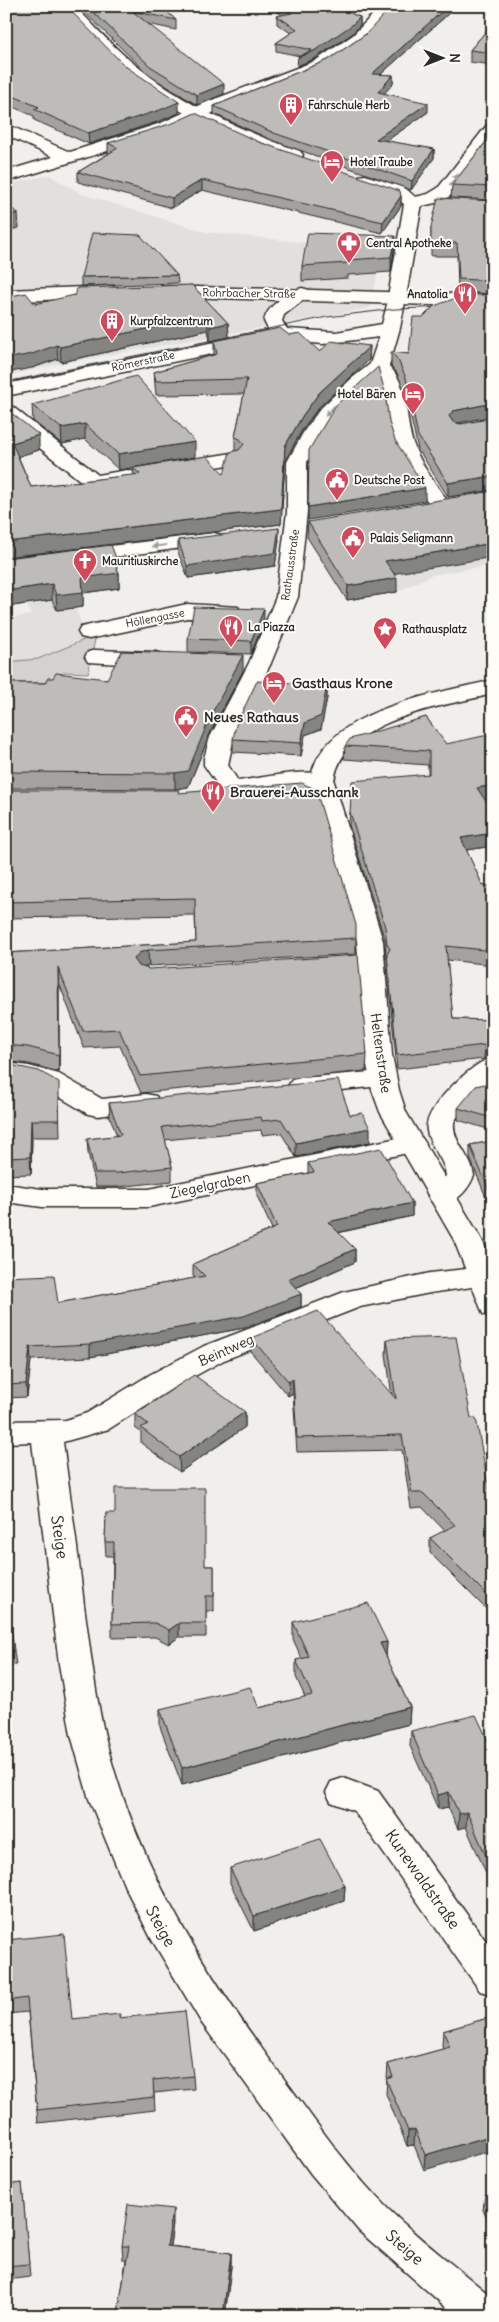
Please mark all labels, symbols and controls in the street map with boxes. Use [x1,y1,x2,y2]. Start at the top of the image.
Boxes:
north arrow [416,32,466,82]
text: N [446,53,464,63]
building icon: Fahrschule Herb [278,92,304,126]
place label: Fahrschule Herb [308,98,389,112]
hotel icon: Hotel Traube [319,149,345,183]
place label: Hotel Traube [350,155,413,169]
one-way arrow [448,174,459,187]
pharmacy icon: Central Apotheke [336,230,362,264]
place label: Central Apotheke [366,236,452,251]
restaurant icon: Anatolia [452,281,478,315]
street label: Rohrbacher Straße [202,285,296,301]
place label: Anatolia [407,287,449,301]
building icon: Kurpfalzcentrum [99,308,125,342]
place label: Kurpfalzcentrum [130,314,213,329]
street label: Römerstraße [110,347,176,375]
hotel icon: Hotel Bären [400,381,426,415]
place label: Hotel Bären [337,387,397,401]
one-way arrow [324,405,336,417]
public building icon: Deutsche Post [324,467,350,501]
place label: Deutsche Post [354,473,425,487]
public building icon: Palais Seligmann [340,525,366,559]
street label: Rathausstraße [278,528,302,602]
place label: Palais Seligmann [370,531,454,546]
one-way arrow [151,542,167,550]
church icon: Mauritiuskirche [72,548,98,582]
place label: Mauritiuskirche [102,554,178,568]
street label: Höllengasse [124,605,186,631]
restaurant icon: La Piazza [218,614,244,648]
place icon: Rathausplatz [372,616,398,650]
place label: La Piazza [248,620,296,634]
place label: Rathausplatz [402,622,468,637]
hotel icon: Gasthaus Krone [261,670,287,704]
place label: Gasthaus Krone [292,674,393,692]
public building icon: Neues Rathaus [173,704,199,738]
place label: Neues Rathaus [204,708,299,726]
restaurant icon: Brauerei-Ausschank [200,779,226,813]
place label: Brauerei-Ausschank [230,783,359,801]
street label: Heltenstraße [366,1012,396,1094]
street label: Ziegelgraben [168,1168,252,1202]
street label: Beintweg [195,1330,257,1370]
street label: Steige [47,1514,73,1560]
street label: Kunewaldstraße [381,1825,465,1933]
street label: Steige [142,1902,180,1950]
street label: Steige [382,2225,428,2269]

